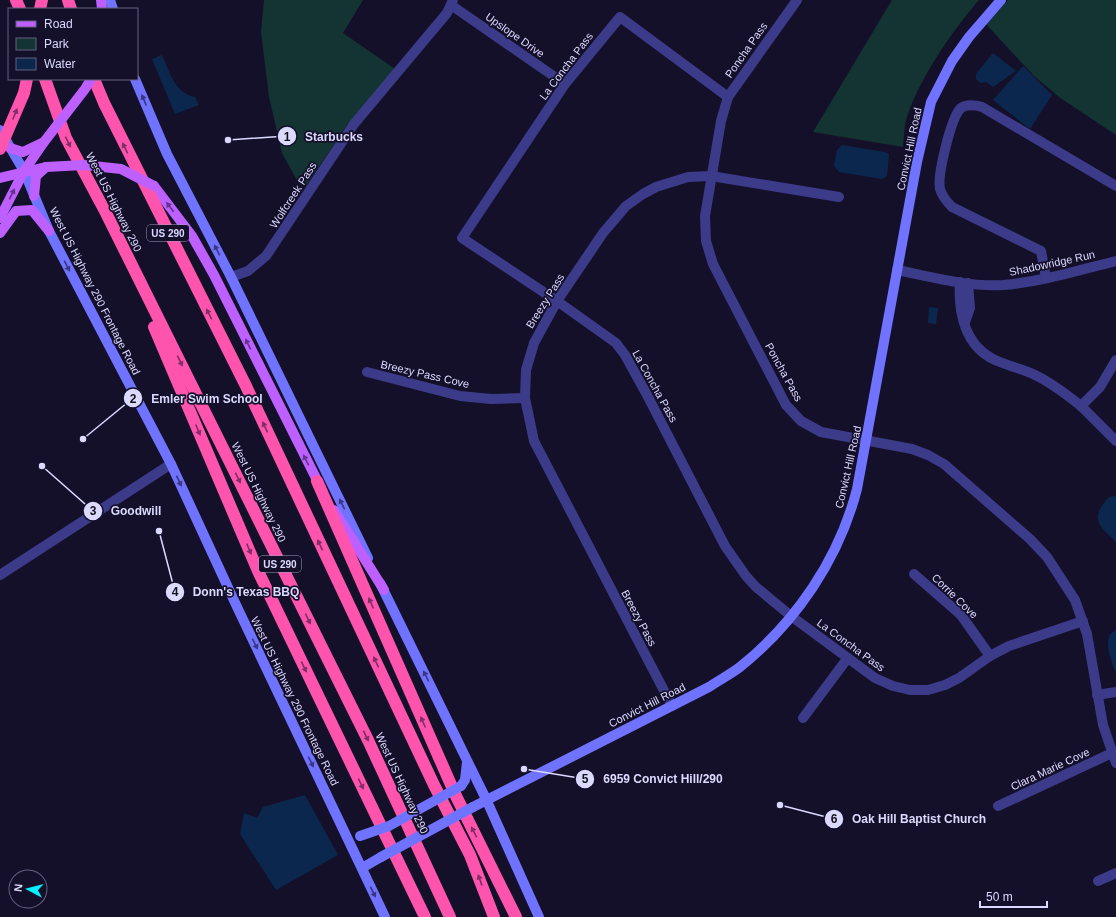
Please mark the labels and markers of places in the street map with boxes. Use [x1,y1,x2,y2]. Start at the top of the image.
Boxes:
callout: Starbucks [277,124,371,148]
callout: Emler Swim School [123,386,270,410]
callout: Goodwill [83,499,170,523]
callout: Donn's Texas BBQ [165,580,308,604]
callout: 6959 Convict Hill/290 [575,767,731,791]
callout: Oak Hill Baptist Church [824,807,994,831]

